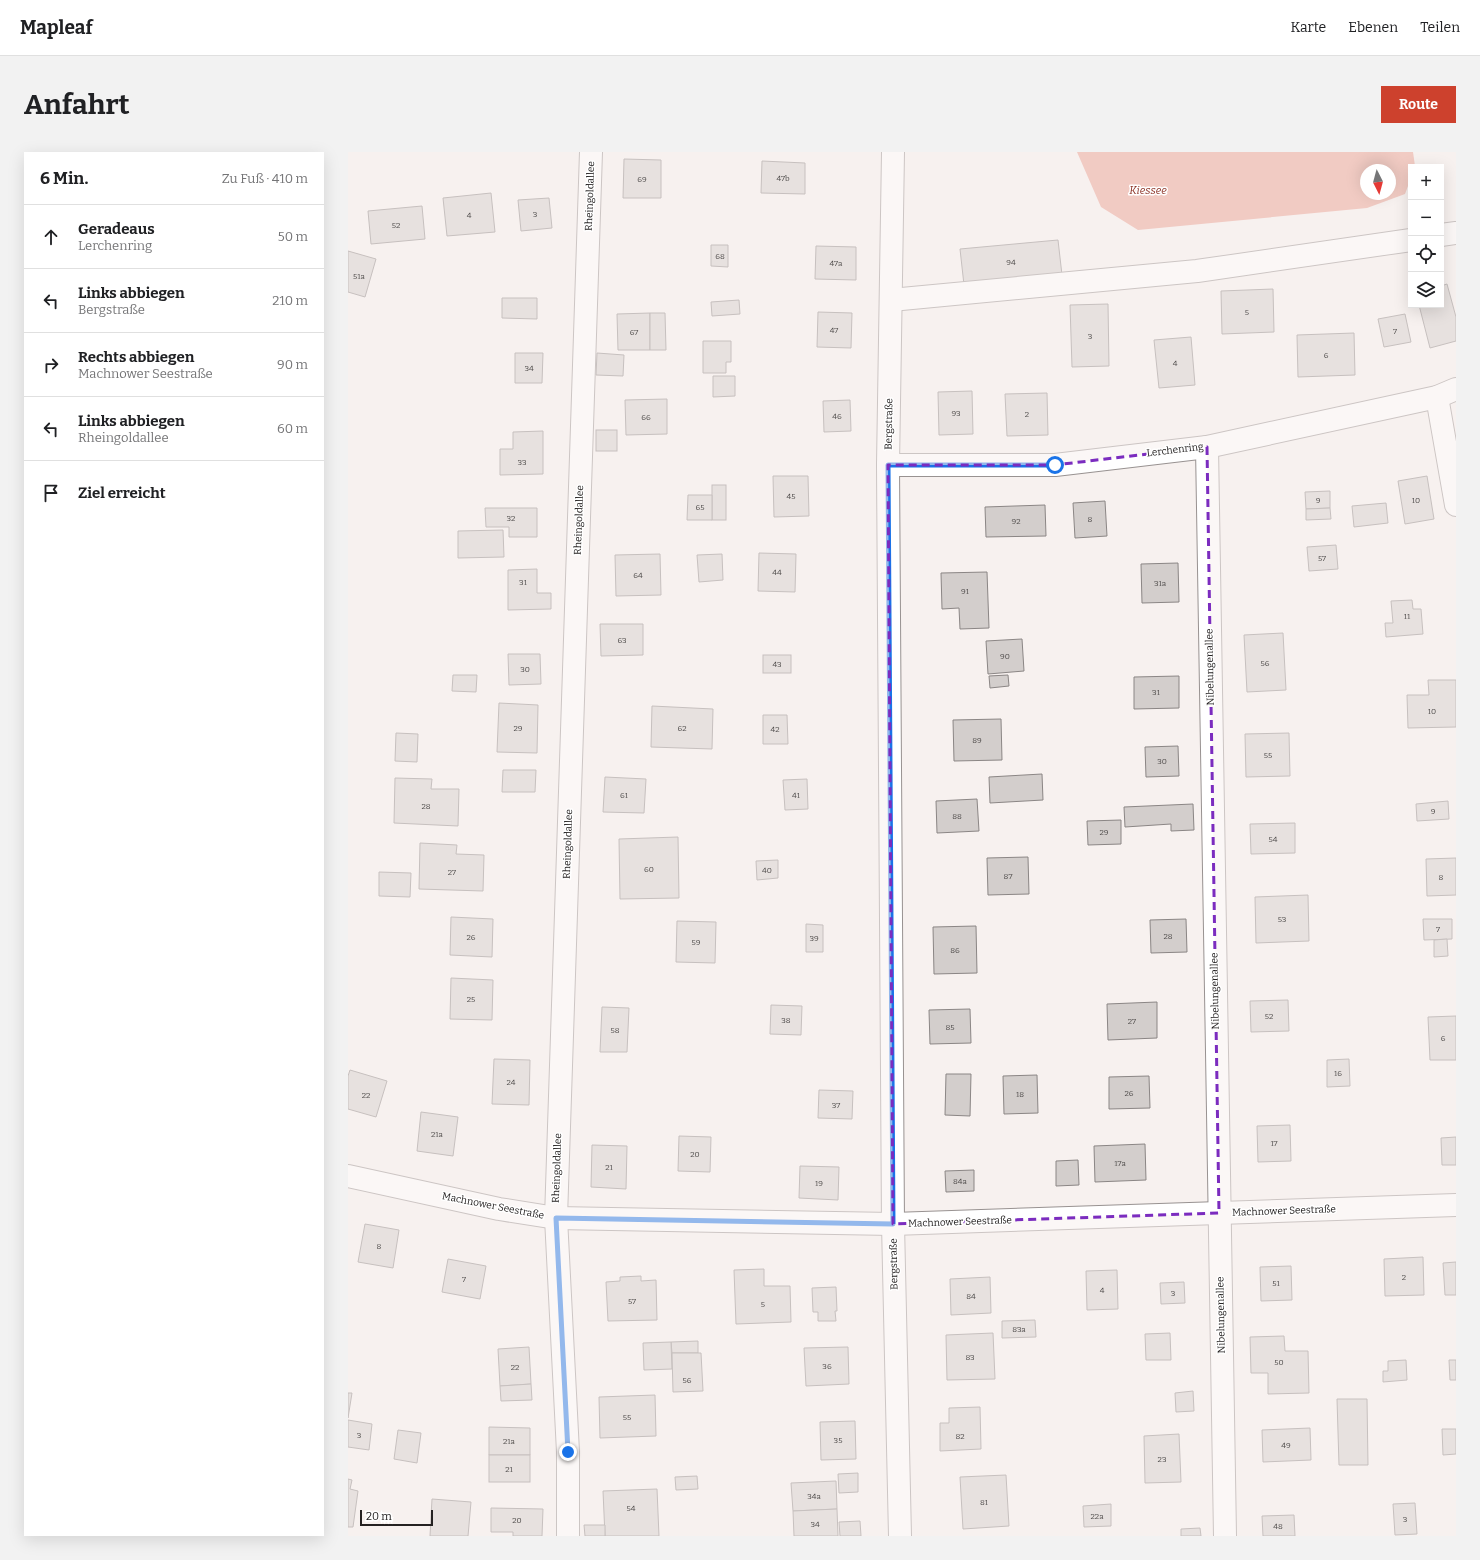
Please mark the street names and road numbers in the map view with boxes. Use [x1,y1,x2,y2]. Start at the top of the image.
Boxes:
street label: Rheingoldallee [583,161,597,231]
street label: Bergstraße [883,398,895,450]
street label: Lerchenring [1146,441,1205,459]
street label: Rheingoldallee [572,485,586,555]
street label: Nibelungenallee [1203,628,1217,706]
street label: Rheingoldallee [561,809,575,879]
street label: Nibelungenallee [1208,952,1222,1030]
street label: Rheingoldallee [550,1133,564,1203]
street label: Machnower Seestraße [441,1190,545,1222]
street label: Machnower Seestraße [1232,1203,1336,1219]
street label: Machnower Seestraße [908,1214,1012,1230]
street label: Bergstraße [888,1238,900,1290]
street label: Nibelungenallee [1214,1276,1228,1354]

